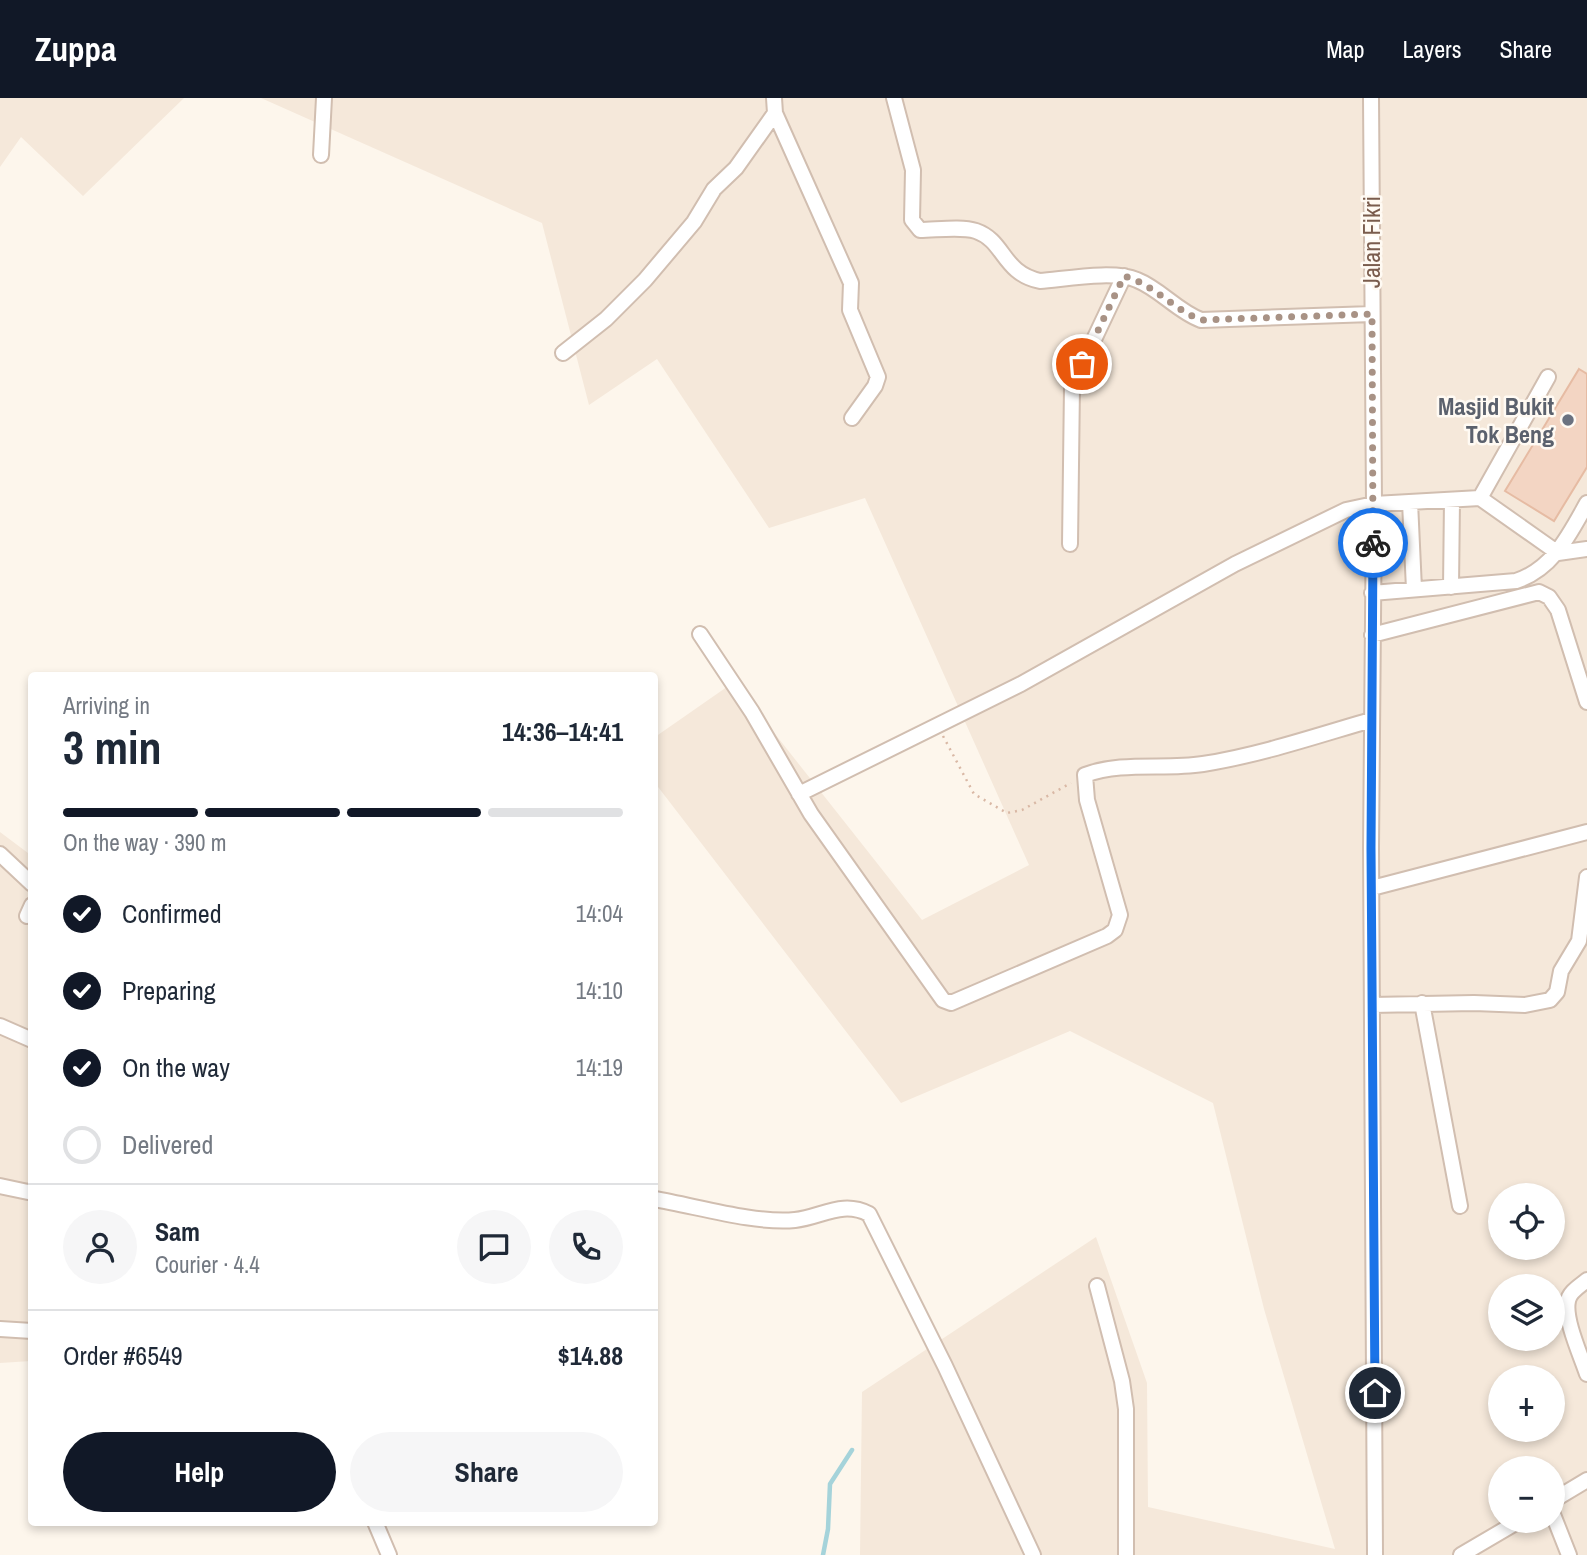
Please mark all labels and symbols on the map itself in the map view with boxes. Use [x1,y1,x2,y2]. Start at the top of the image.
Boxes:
street label: Jalan Fikri [1355,196,1387,288]
pin [1052,334,1112,394]
place label: Masjid Bukit Tok Beng [1438,390,1554,450]
marker: Masjid Bukit Tok Beng [1560,412,1576,428]
courier [1338,508,1408,578]
pin [1345,1363,1405,1423]

